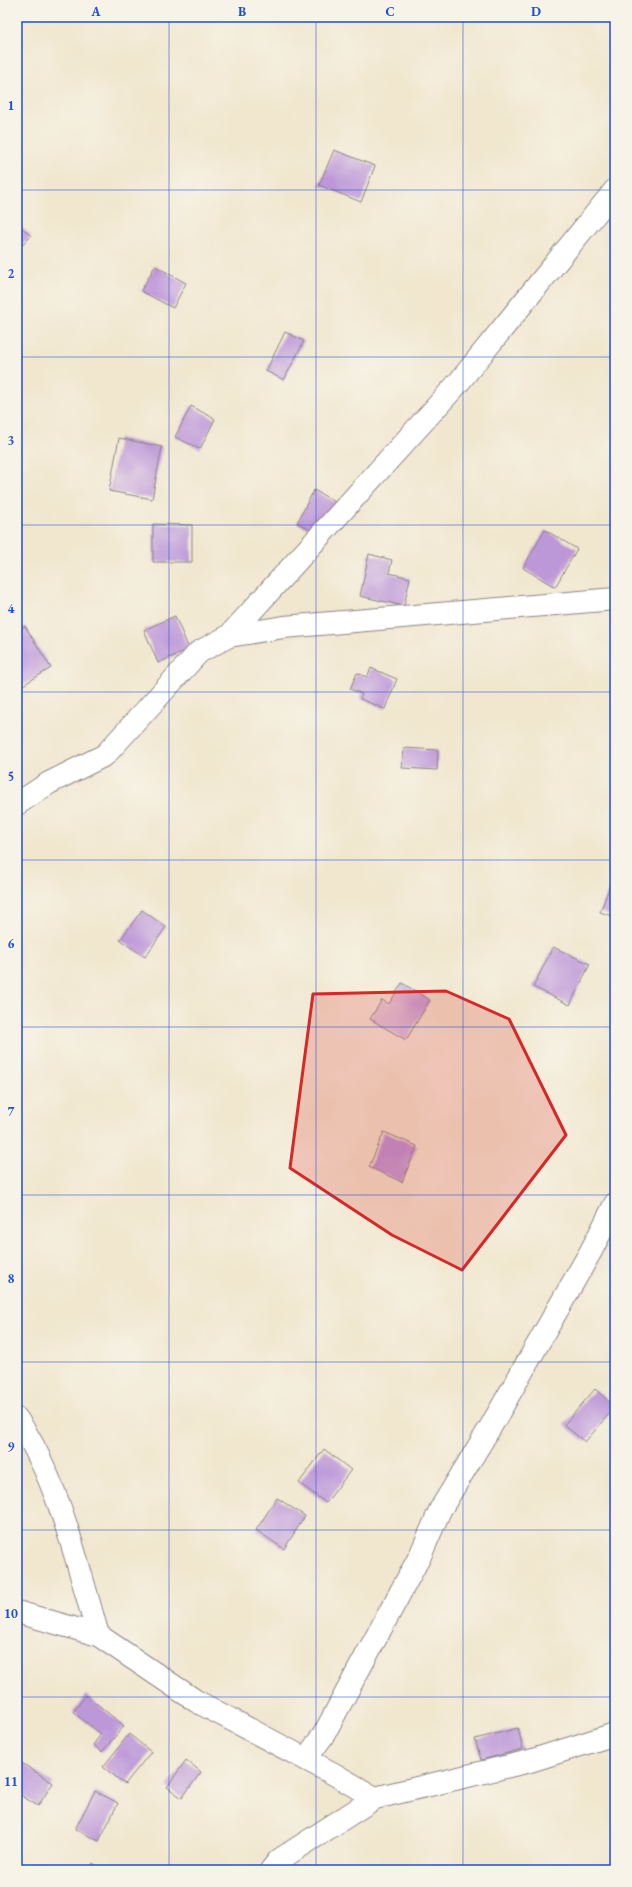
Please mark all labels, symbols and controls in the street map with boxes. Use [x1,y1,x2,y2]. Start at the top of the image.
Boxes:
text: A [90,3,101,20]
text: B [238,3,246,20]
text: C [385,3,395,20]
text: D [531,3,541,20]
text: 1 [8,97,15,114]
text: 2 [8,265,15,282]
text: 3 [8,432,15,449]
text: 4 [8,600,15,617]
text: 5 [8,768,14,785]
text: 6 [8,935,15,952]
text: 7 [8,1103,15,1120]
text: 8 [8,1270,15,1287]
text: 9 [8,1438,15,1455]
text: 10 [4,1605,18,1622]
text: 11 [4,1773,18,1790]

